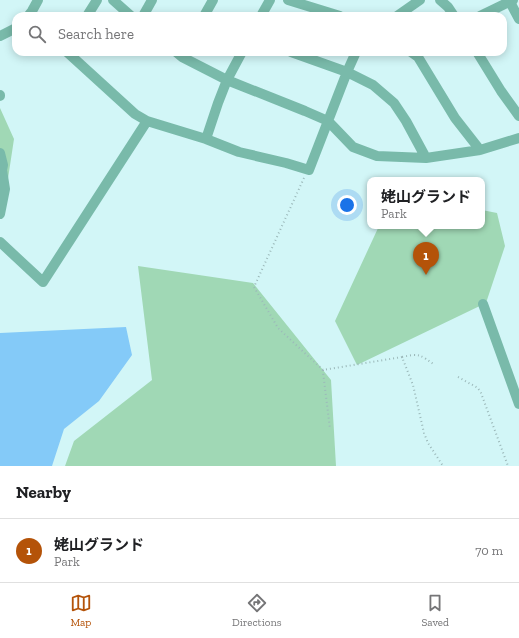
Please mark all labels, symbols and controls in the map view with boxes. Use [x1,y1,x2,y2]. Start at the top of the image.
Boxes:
search box [12,12,507,56]
icon: search [26,23,48,45]
text: Search here [58,25,134,43]
popup [367,177,485,229]
text: 姥山グランド [381,188,471,206]
your location [337,195,357,215]
text: Park [381,206,407,221]
pin: 1 [413,242,439,275]
text: Nearby [16,482,71,502]
text: 姥山グランド [54,536,144,554]
text: 1 [26,543,32,558]
text: 70 m [475,543,503,558]
text: Park [54,554,80,569]
tab: Map [70,592,92,629]
tab: Directions [232,592,282,629]
tab: Saved [421,592,449,629]

